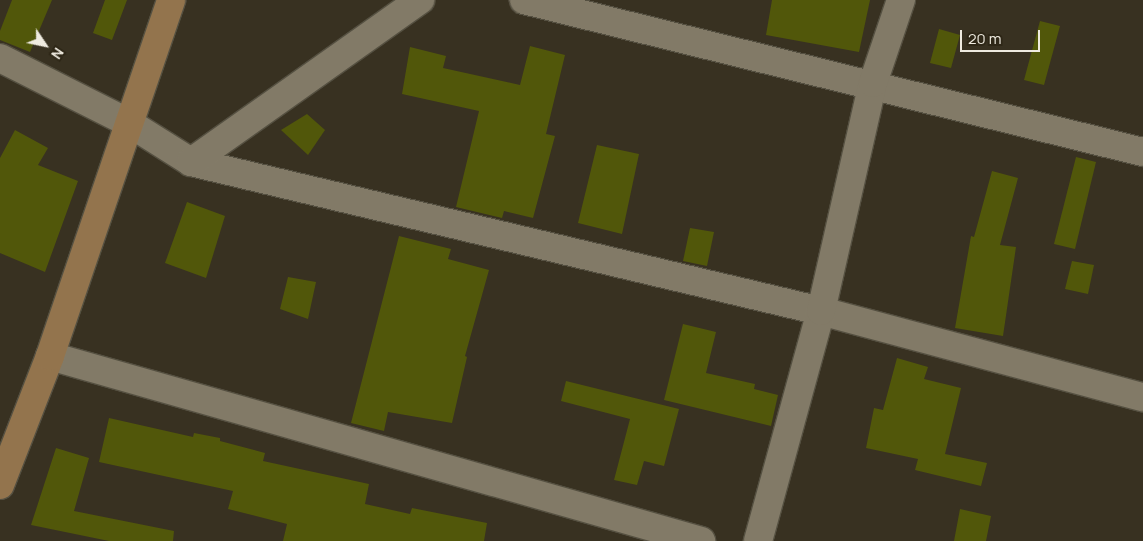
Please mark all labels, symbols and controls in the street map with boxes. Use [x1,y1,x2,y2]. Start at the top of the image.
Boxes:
north arrow [20,20,70,70]
scale bar [963,20,1043,52]
text: 20 m [968,28,1001,49]
text: N [47,44,69,63]

